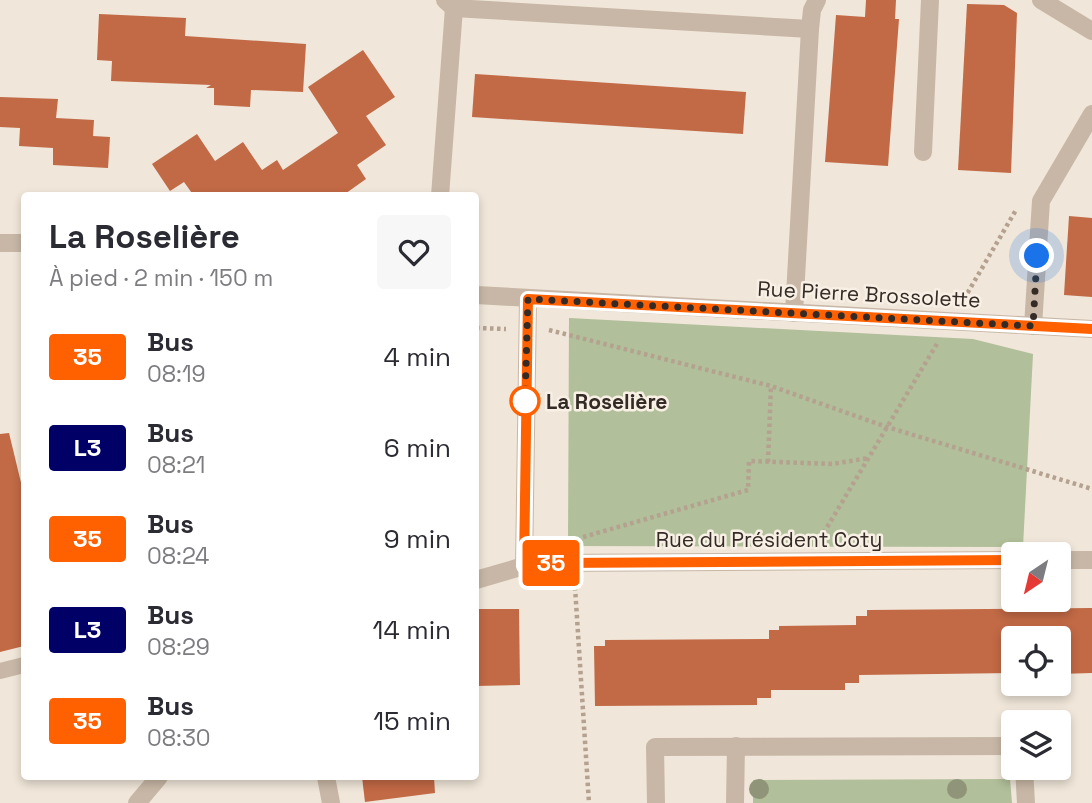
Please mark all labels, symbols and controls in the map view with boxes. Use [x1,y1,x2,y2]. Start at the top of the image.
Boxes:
button: heart [377,215,451,289]
text: La Roselière [49,216,240,258]
your location [1019,238,1054,273]
text: À pied · 2 min · 150 m [49,263,273,293]
street label: Rue Pierre Brossolette [757,275,981,313]
text: Bus [147,325,194,359]
text: 4 min [383,340,451,374]
text: 35 [73,341,102,372]
text: 08:19 [147,359,206,389]
marker: La Roselière [510,386,540,416]
place label: La Roselière [546,388,667,415]
text: Bus [147,416,194,450]
text: 6 min [384,431,451,465]
text: L3 [74,432,101,463]
text: 08:21 [147,450,205,480]
text: Bus [147,507,194,541]
text: 9 min [384,522,451,556]
text: 35 [73,523,102,554]
street label: Rue du Président Coty [656,526,882,553]
line badge: 35 [520,540,582,586]
text: 08:24 [147,541,209,571]
north arrow [1001,542,1071,612]
map controls [1001,542,1071,780]
text: 35 [537,547,566,578]
text: Bus [147,598,194,632]
text: 14 min [373,613,451,647]
text: L3 [74,614,101,645]
button: locate [1001,626,1071,696]
text: 08:29 [147,632,210,662]
text: Bus [147,689,194,723]
text: 15 min [373,704,451,738]
text: 35 [73,705,102,736]
button: layers [1001,710,1071,780]
text: 08:30 [147,723,211,753]

